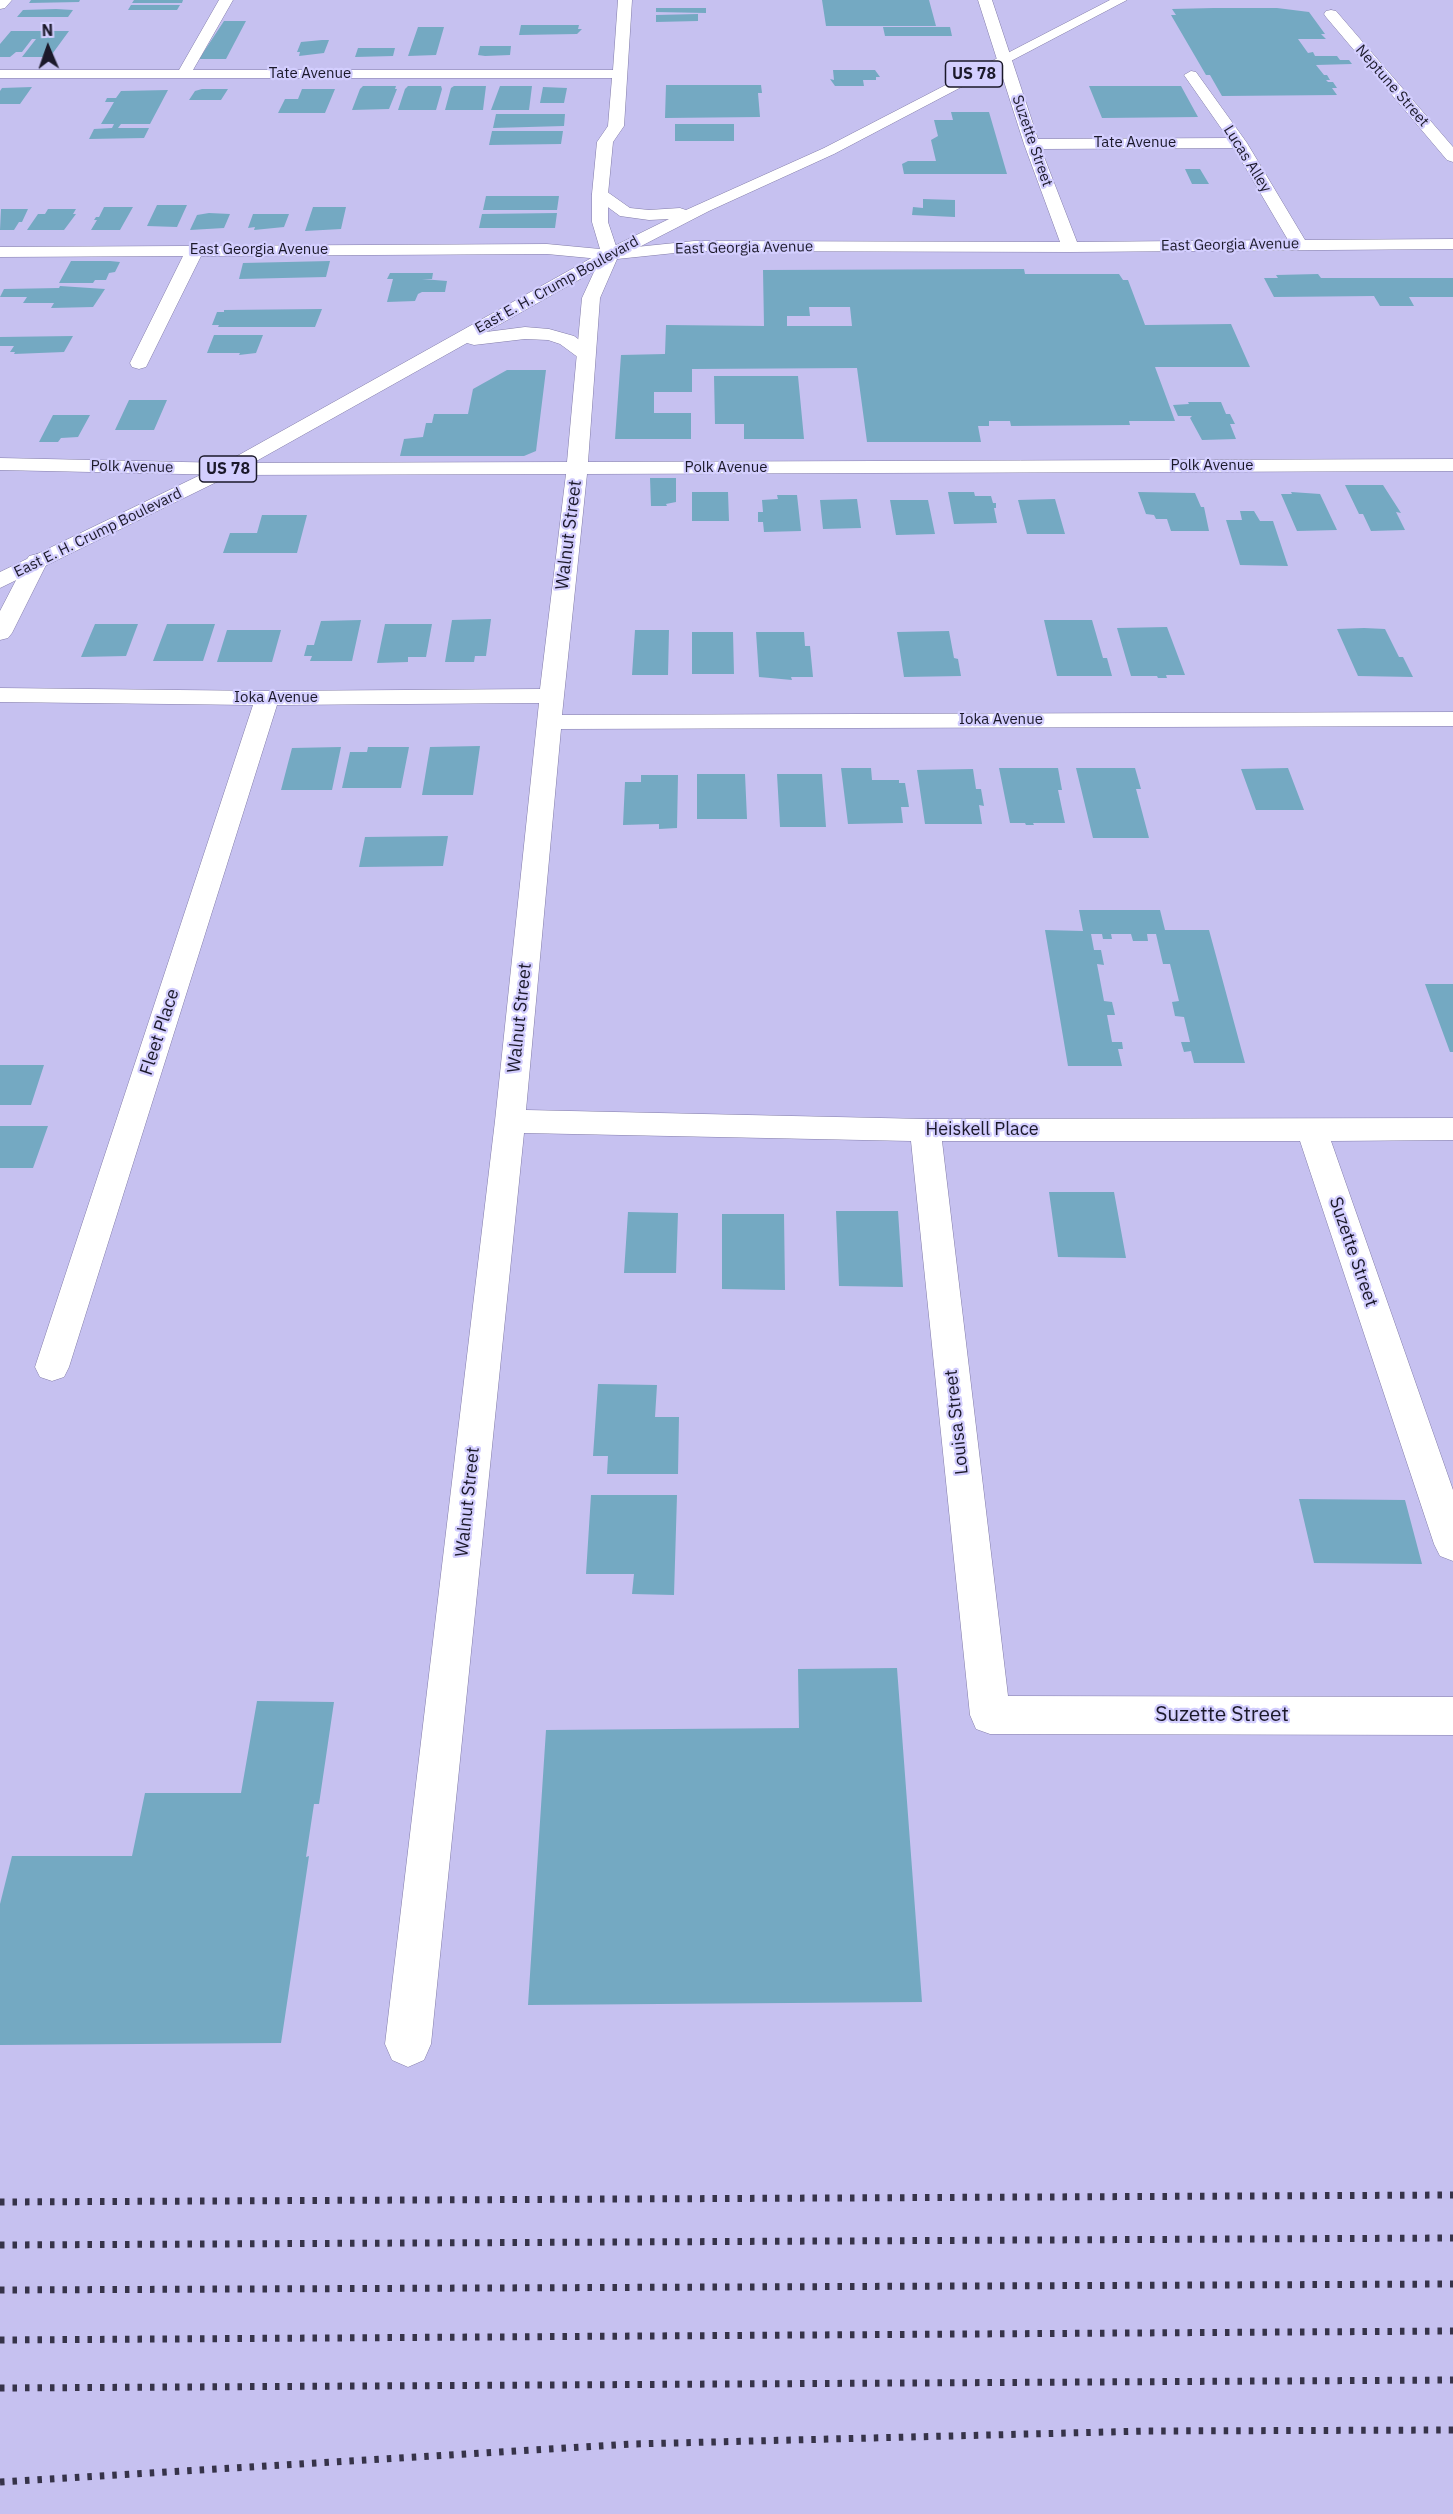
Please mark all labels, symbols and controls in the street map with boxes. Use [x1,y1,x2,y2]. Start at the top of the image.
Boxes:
north arrow [18,18,78,78]
text: N [41,20,54,40]
street label: Neptune Street [1352,41,1432,131]
road number: US 78 [946,61,1002,87]
street label: Tate Avenue [269,65,351,83]
street label: Suzette Street [1008,93,1056,189]
street label: Lucas Alley [1219,122,1275,196]
street label: Tate Avenue [1094,134,1176,152]
street label: East E. H. Crump Boulevard [472,232,642,338]
street label: East Georgia Avenue [1161,235,1299,255]
street label: East Georgia Avenue [675,238,813,258]
street label: East Georgia Avenue [190,241,328,259]
road number: US 78 [200,456,256,482]
street label: Polk Avenue [90,457,174,477]
street label: Polk Avenue [1171,457,1253,475]
street label: Polk Avenue [685,459,767,477]
street label: Walnut Street [552,479,586,591]
street label: East E. H. Crump Boulevard [11,485,185,581]
street label: Ioka Avenue [234,689,318,707]
street label: Ioka Avenue [959,711,1043,729]
street label: Walnut Street [503,962,537,1074]
street label: Fleet Place [136,986,184,1078]
street label: Heiskell Place [925,1119,1039,1141]
street label: Suzette Street [1324,1194,1382,1310]
street label: Louisa Street [941,1368,973,1476]
street label: Walnut Street [451,1446,485,1558]
street label: Suzette Street [1155,1702,1289,1728]

